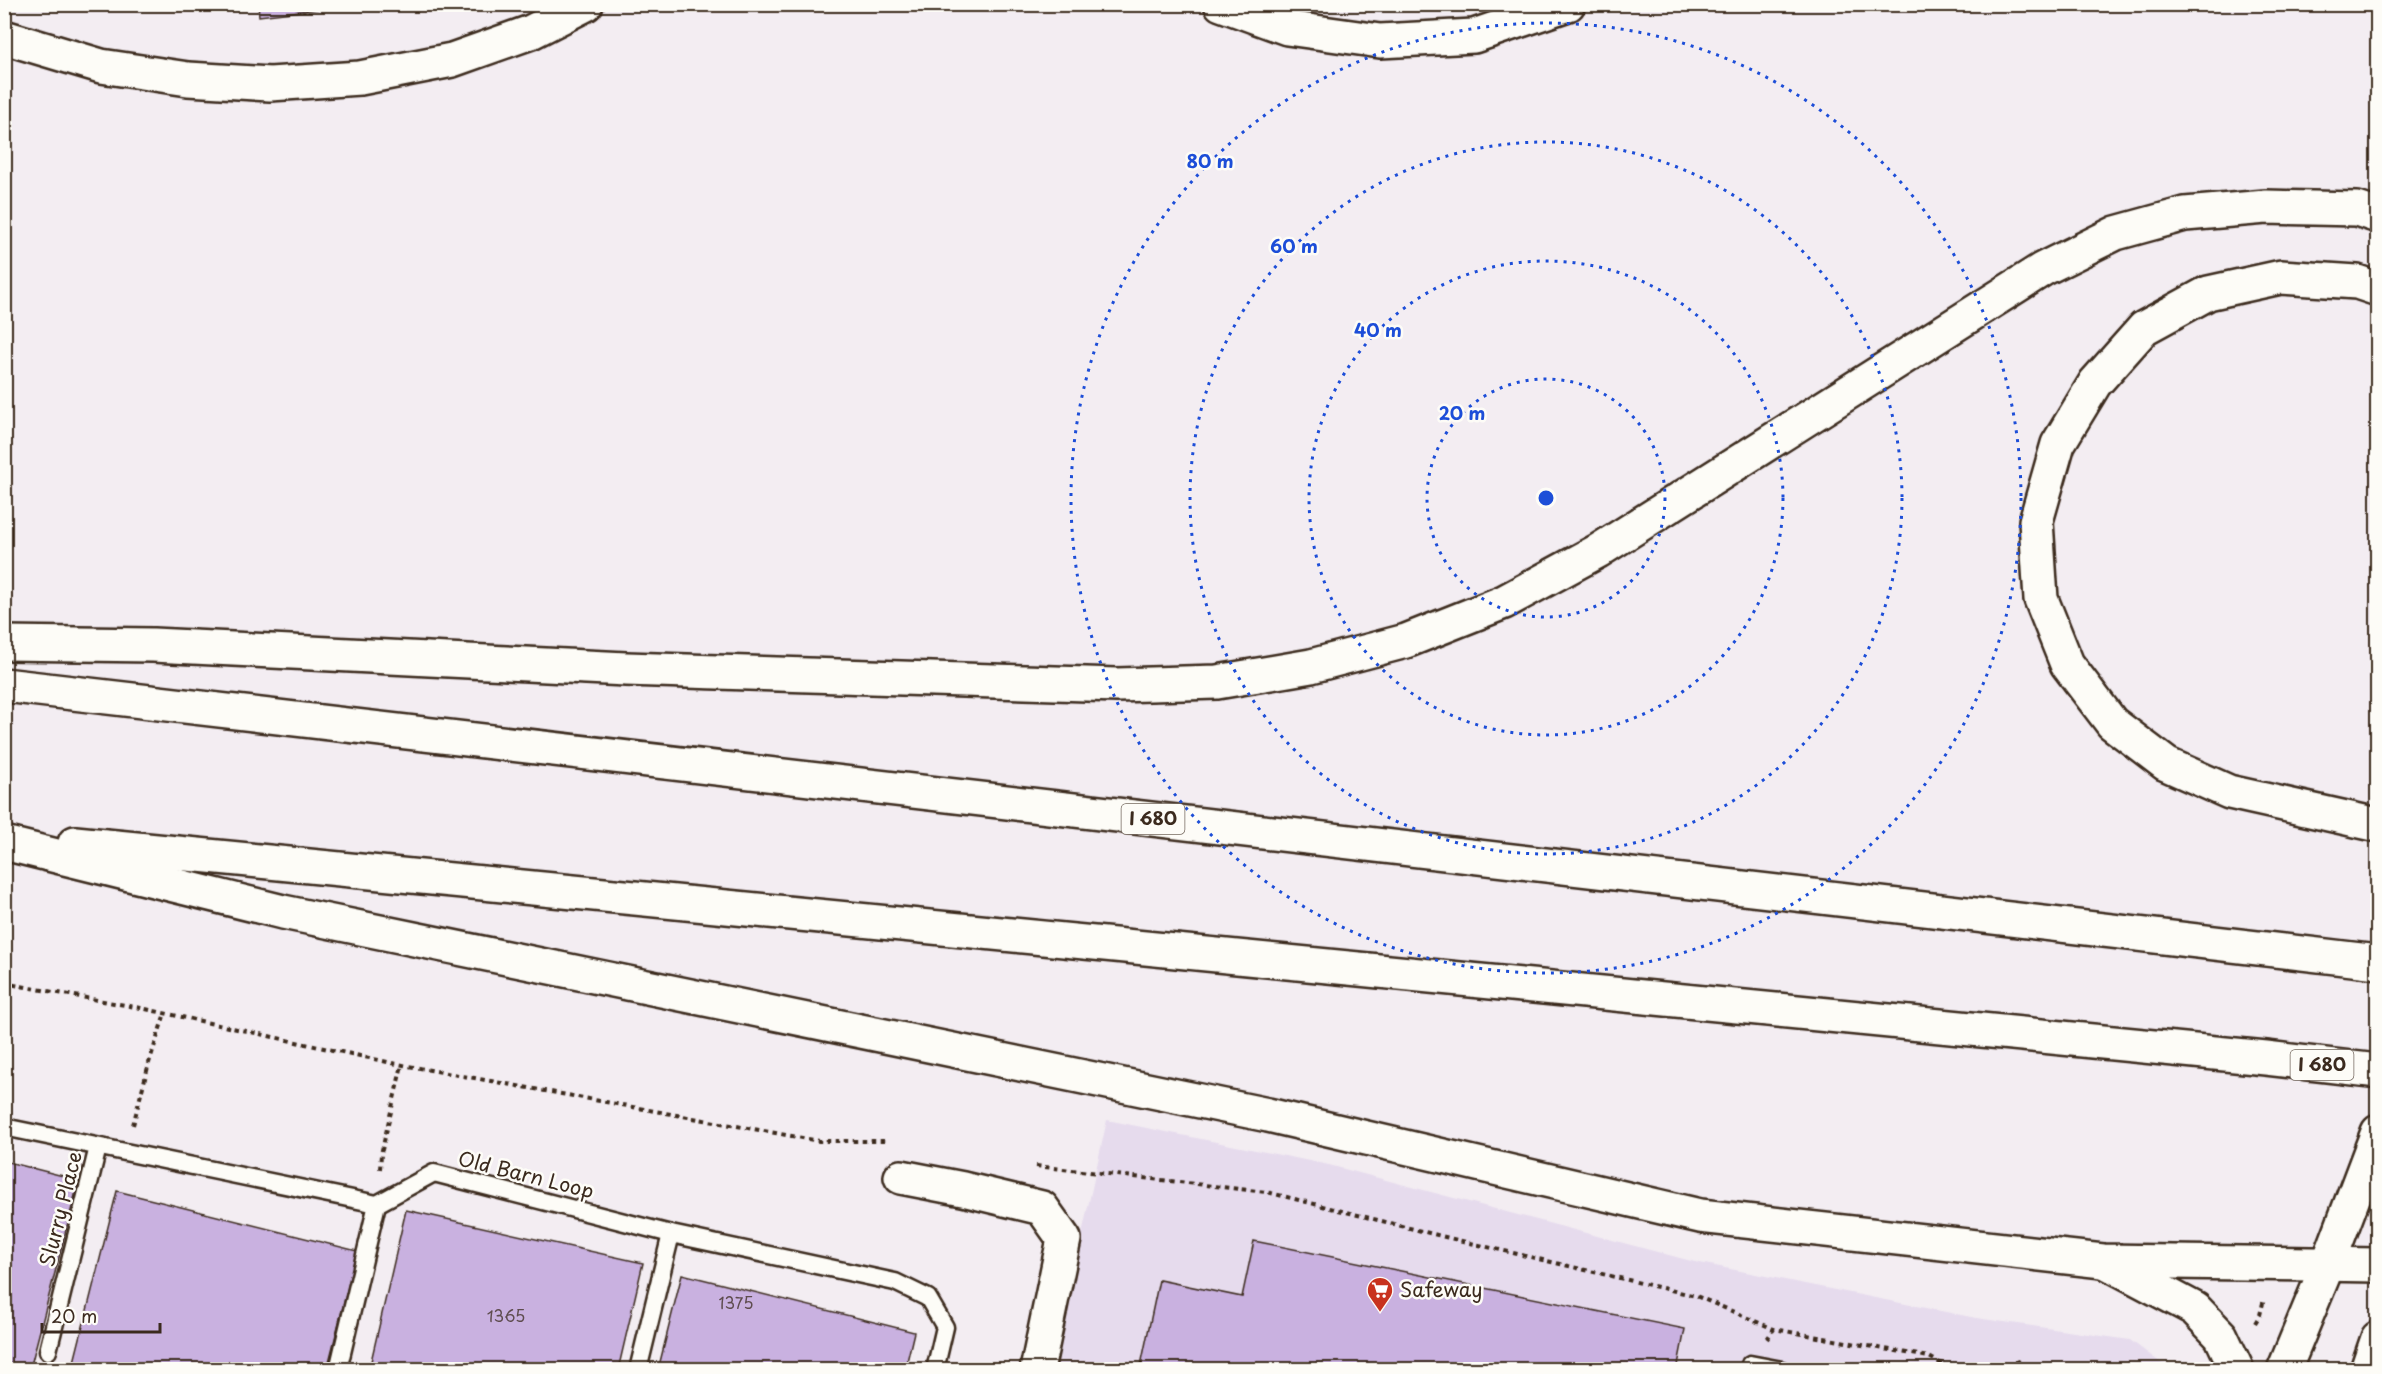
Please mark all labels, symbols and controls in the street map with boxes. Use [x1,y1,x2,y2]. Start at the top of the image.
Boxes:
text: 80 m [1186,147,1234,174]
text: 60 m [1270,232,1318,259]
text: 40 m [1354,316,1402,343]
text: 20 m [1439,399,1485,426]
centre of rings [1536,488,1556,508]
road number: I 680 [1122,804,1184,834]
road number: I 680 [2290,1050,2354,1080]
street label: Old Barn Loop [455,1143,597,1205]
street label: Slurry Place [31,1148,89,1270]
place label: Safeway [1400,1274,1482,1304]
supermarket icon: Safeway [1365,1275,1395,1313]
house number: 1375 [718,1290,754,1314]
scale bar [42,1296,160,1334]
text: 20 m [51,1302,97,1329]
house number: 1365 [487,1303,525,1327]

